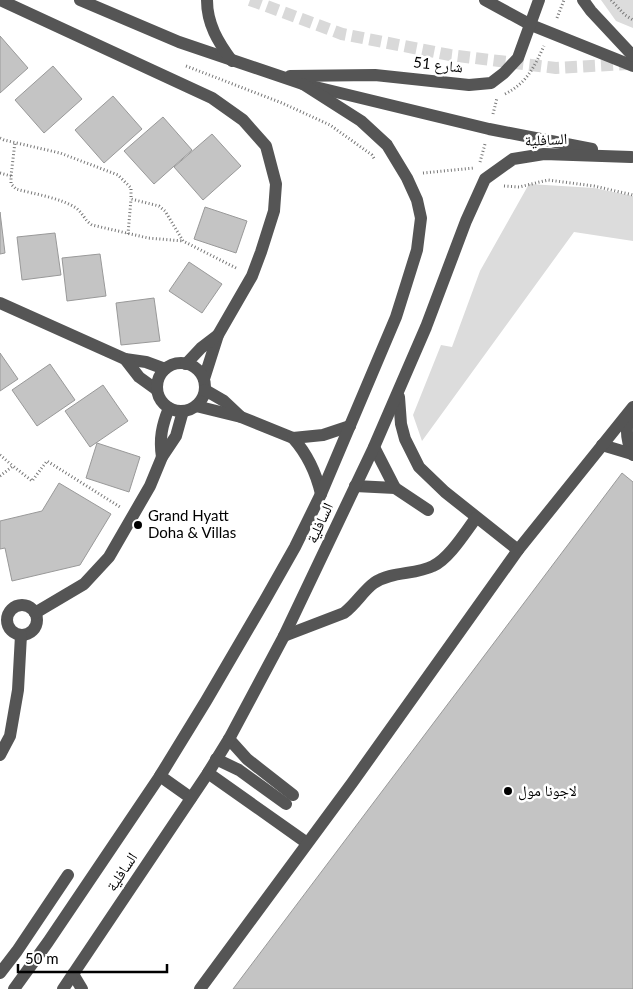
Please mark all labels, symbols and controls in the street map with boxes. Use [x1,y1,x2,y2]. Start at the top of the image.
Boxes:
street label: شارع 51 [412,52,464,78]
street label: السافلية [524,129,568,149]
street label: السافلية [302,499,336,546]
place label: Grand Hyatt Doha & Villas [148,506,236,541]
marker: Grand Hyatt Doha & Villas [132,519,144,531]
place label: لاجونا مول [518,781,577,801]
marker: لاجونا مول [502,785,514,797]
street label: السافلية [102,849,141,894]
scale bar [18,942,166,974]
text: 50 m [25,949,59,967]

